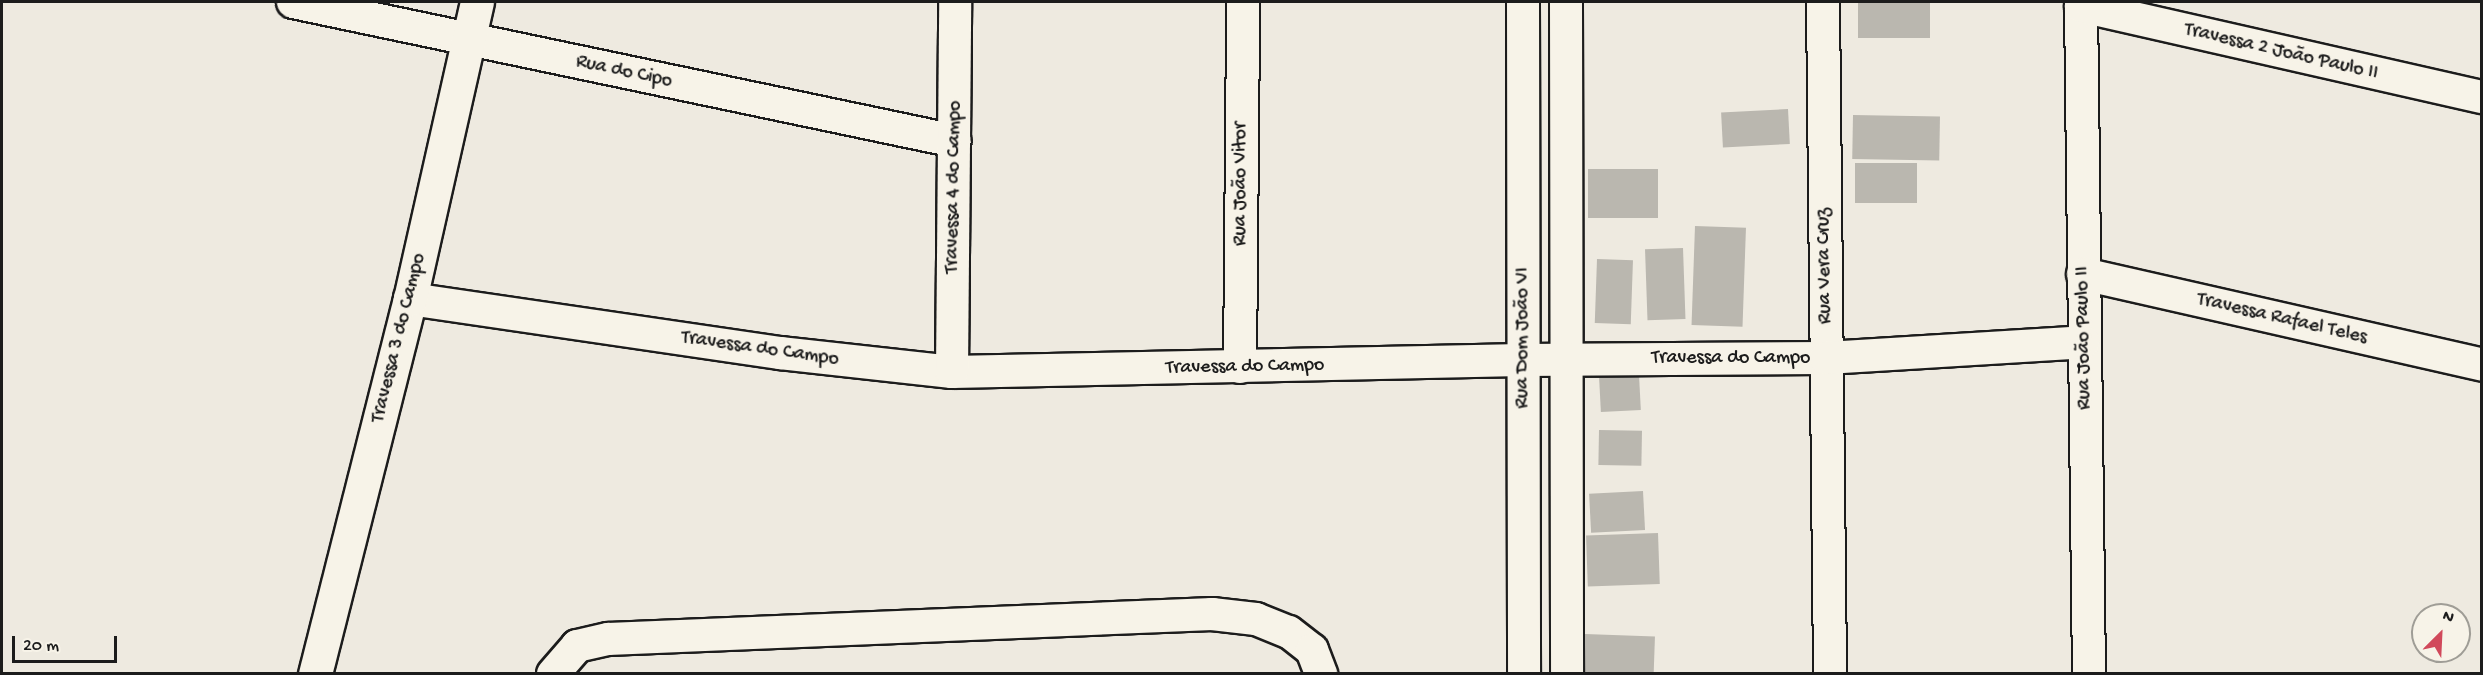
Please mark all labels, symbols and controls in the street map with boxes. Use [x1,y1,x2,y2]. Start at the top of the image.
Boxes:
street label: Travessa 2 João Paulo II [2182,18,2380,86]
street label: Rua do Cipo [574,50,674,94]
street label: Travessa 4 do Campo [940,100,968,274]
street label: Rua João Vitor [1229,122,1253,246]
street label: Rua Vera Cruz [1812,208,1838,324]
street label: Travessa 3 do Campo [366,251,432,425]
street label: Rua João Paulo II [2071,266,2097,410]
street label: Rua Dom João VI [1511,267,1535,409]
street label: Travessa Rafael Teles [2195,288,2369,350]
street label: Travessa do Campo [680,326,840,372]
street label: Travessa do Campo [1652,346,1810,370]
street label: Travessa do Campo [1165,354,1325,380]
north arrow [2411,603,2471,663]
text: N [2439,607,2456,629]
scale bar [15,624,120,662]
text: 20 m [23,636,59,657]

